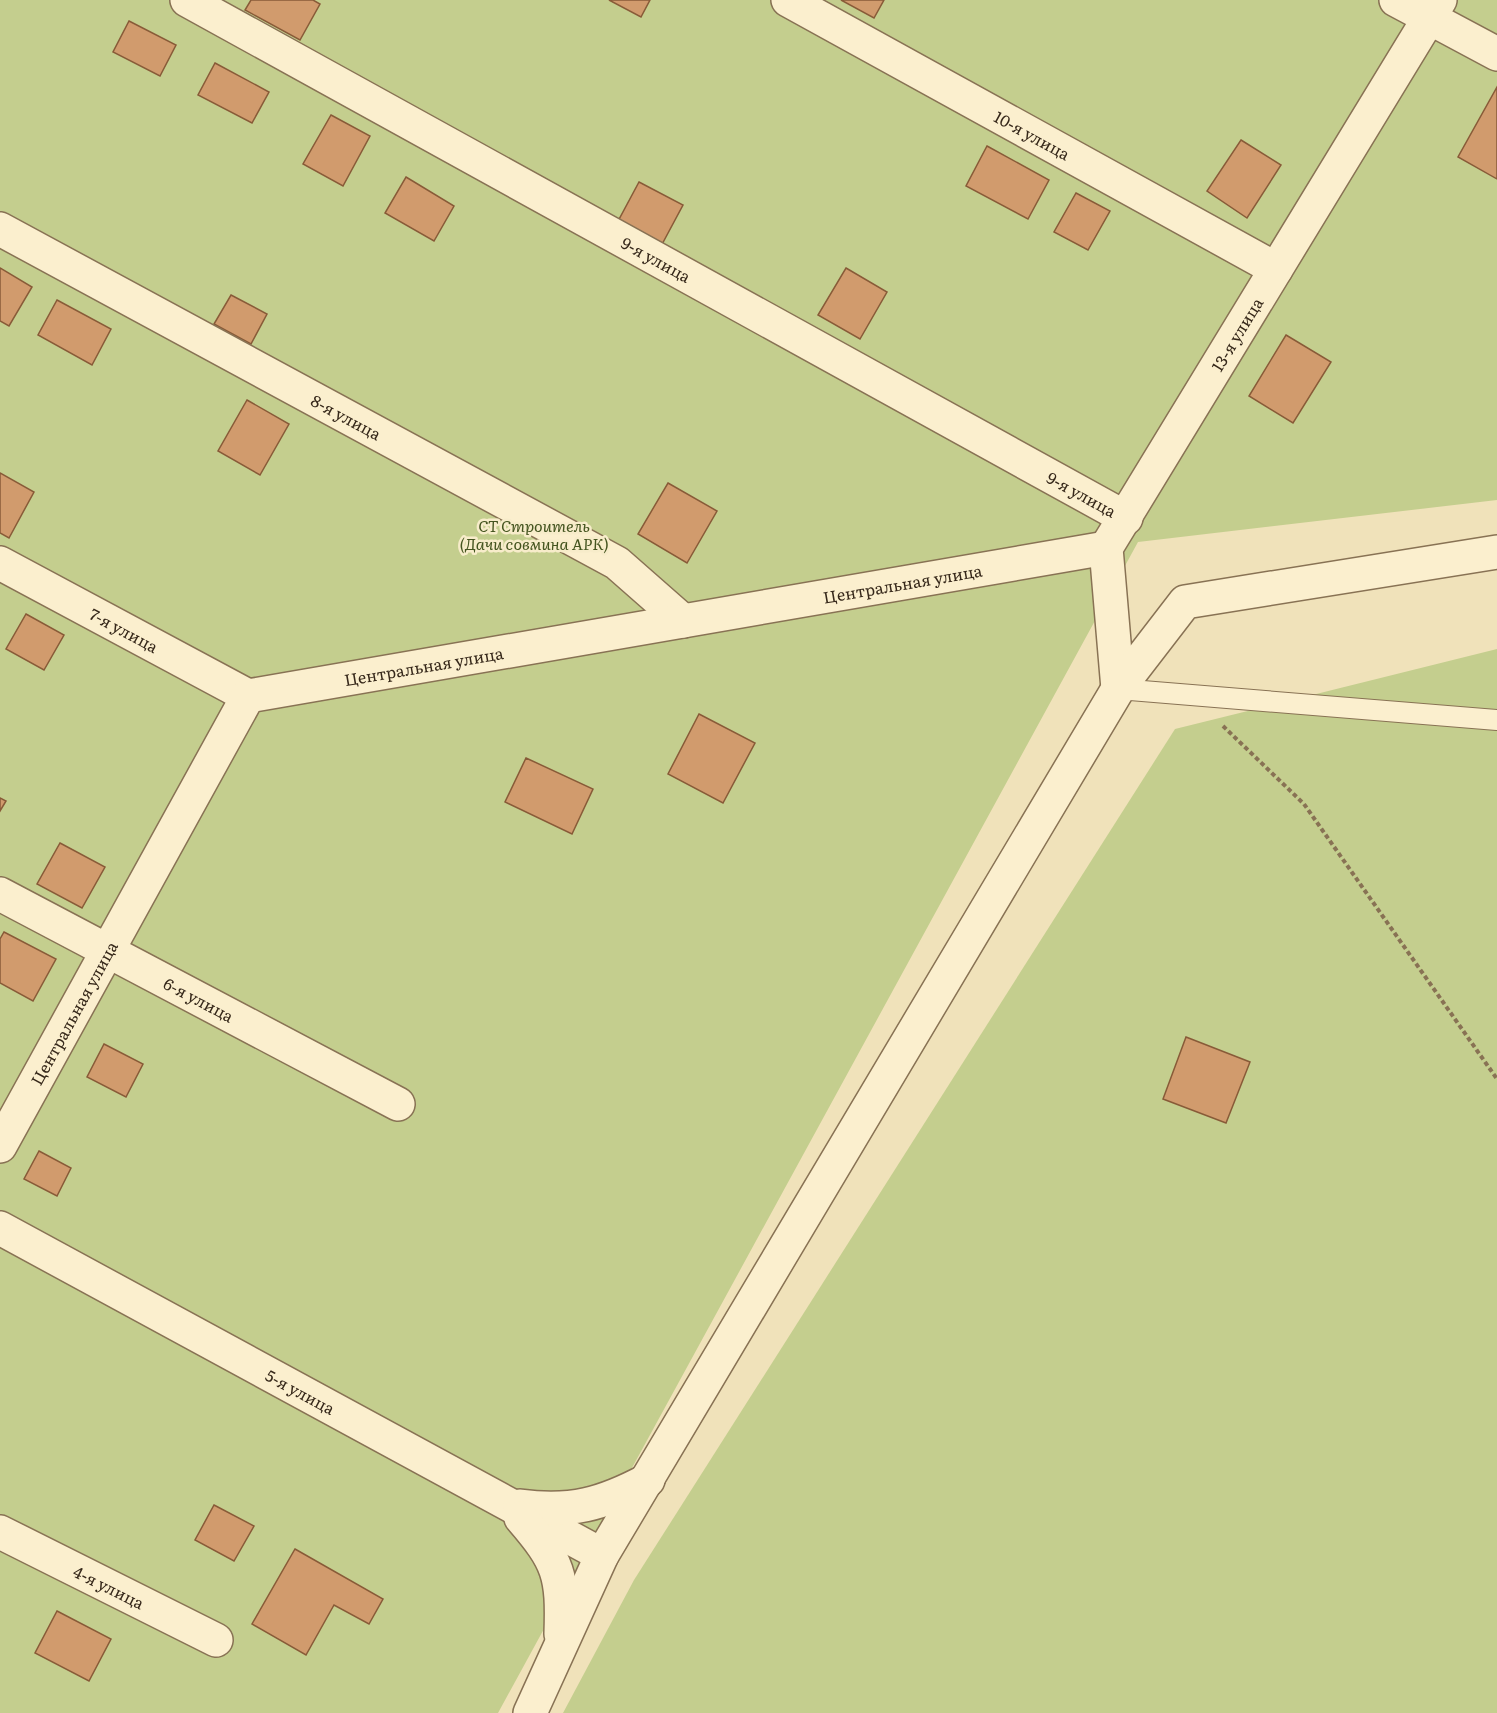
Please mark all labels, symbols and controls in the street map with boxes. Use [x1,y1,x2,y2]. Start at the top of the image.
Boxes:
street label: 10-я улица [990,104,1075,166]
street label: 9-я улица [617,230,696,288]
street label: 13-я улица [1205,292,1268,376]
street label: 8-я улица [307,388,386,445]
street label: 9-я улица [1043,465,1121,523]
park label: СТ Строитель (Дачи совмина АРК) [459,513,609,555]
street label: Центральная улица [821,558,984,609]
street label: 7-я улица [86,601,163,658]
street label: Центральная улица [342,640,505,691]
street label: Центральная улица [24,936,123,1089]
street label: 6-я улица [160,971,239,1028]
street label: 5-я улица [262,1363,340,1420]
street label: 4-я улица [70,1559,149,1615]

